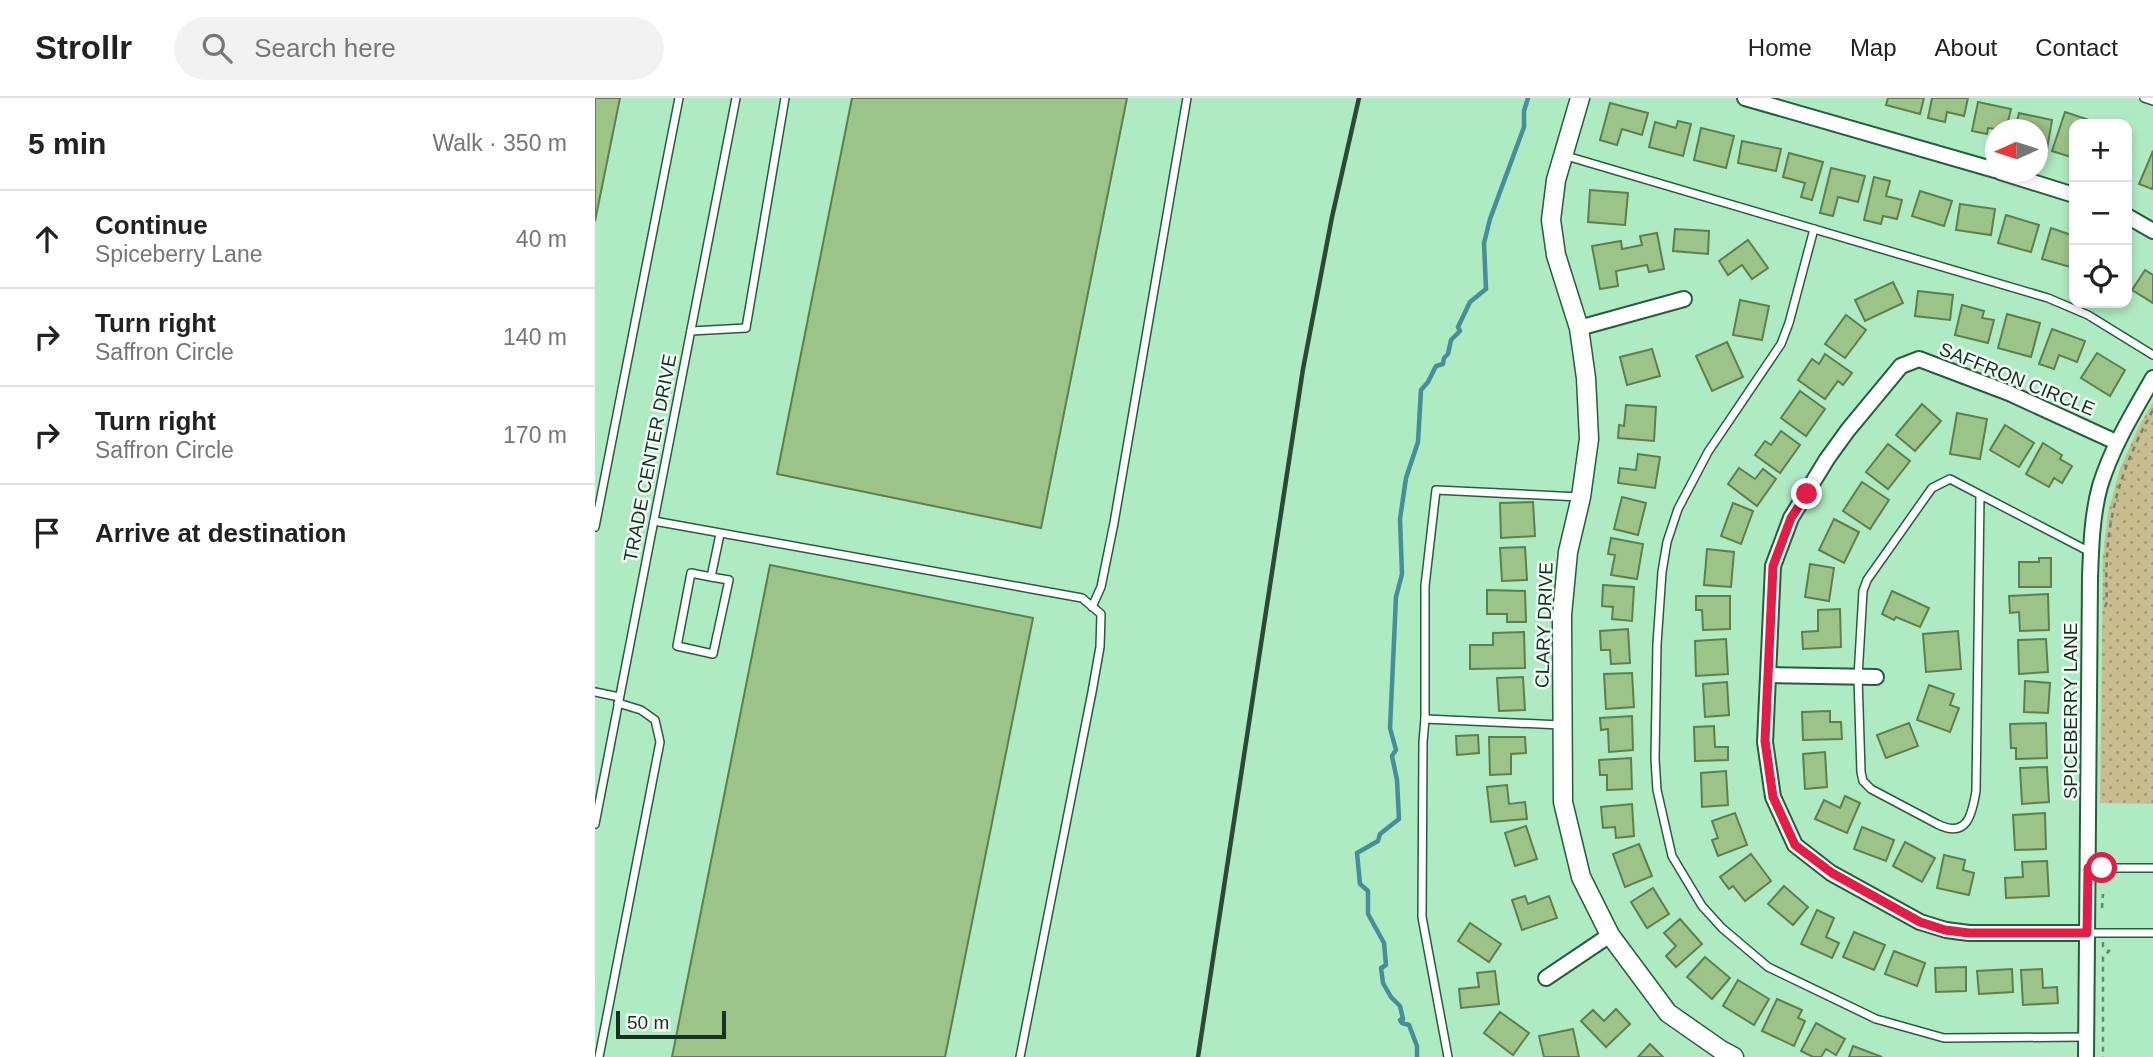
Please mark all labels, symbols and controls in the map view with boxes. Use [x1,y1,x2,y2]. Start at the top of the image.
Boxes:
search box [174,17,664,80]
text: Strollr [35,29,132,66]
icon: search [198,29,236,67]
text: Search here [254,33,396,63]
text: Home [1748,34,1812,61]
text: Map [1850,34,1897,61]
text: About [1935,34,1997,61]
text: Contact [2035,34,2118,61]
north arrow [1985,119,2048,182]
map controls [2069,119,2132,308]
button: + [2069,119,2132,182]
text: 5 min [28,127,106,160]
text: Walk · 350 m [432,130,567,156]
button: − [2069,182,2132,245]
text: Continue [95,210,208,240]
icon: ahead [28,220,66,258]
text: 40 m [516,226,567,252]
text: Spiceberry Lane [95,241,263,267]
button: locate [2069,245,2132,308]
text: Turn right [95,308,216,338]
icon: right [28,318,66,356]
text: 140 m [503,324,567,350]
street label: SAFFRON CIRCLE [1936,338,2098,420]
text: Saffron Circle [95,339,234,365]
street label: TRADE CENTER DRIVE [620,352,680,564]
text: Turn right [95,406,216,436]
icon: right [28,416,66,454]
text: 170 m [503,422,567,448]
text: Saffron Circle [95,437,234,463]
route end [1791,478,1822,509]
icon: arrive [28,514,66,552]
text: Arrive at destination [95,518,346,548]
street label: CLARY DRIVE [1531,562,1557,688]
street label: SPICEBERRY LANE [2060,623,2081,799]
route start [2086,852,2117,883]
scale bar [616,1008,726,1040]
text: 50 m [627,1012,669,1033]

